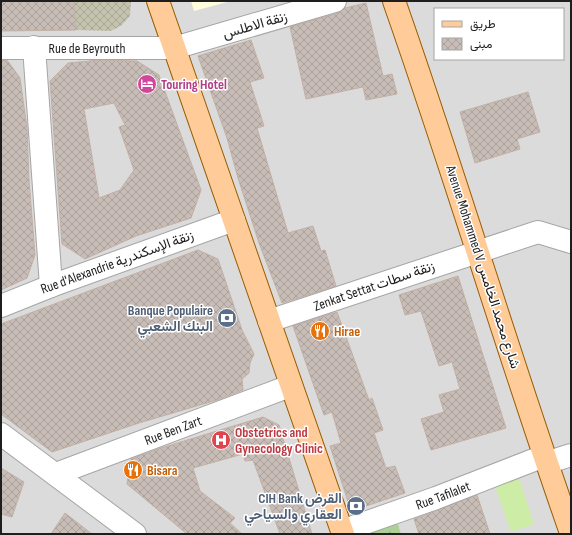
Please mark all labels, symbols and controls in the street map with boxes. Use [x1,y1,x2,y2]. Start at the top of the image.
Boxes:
street label: زنقة الاطلس [221,8,289,42]
legend [434,8,564,60]
text: طريق [470,17,496,32]
text: مبنى [470,37,492,52]
street label: Rue de Beyrouth [49,40,125,57]
hotel icon: Touring Hotel [136,73,158,95]
place label: Touring Hotel [161,76,227,93]
street label: Avenue Mohammed V شارع محمد الخامس [440,162,524,371]
street label: Rue d'Alexandrie زنقة الإسكندرية [38,226,196,299]
street label: Zenkat Settat زنقة سطات [311,257,437,315]
place label: Banque Populaire البنك الشعبي [128,302,213,338]
bank icon: Banque Populaire البنك الشعبي [216,307,238,329]
restaurant icon: Hirae [309,320,331,342]
place label: Hirae [334,323,360,340]
street label: Rue Ben Zart [142,412,204,448]
place label: Obstetrics and Gynecology Clinic [235,424,323,457]
hospital icon: Obstetrics and Gynecology Clinic [210,429,232,451]
restaurant icon: Bisara [122,459,144,481]
place label: Bisara [147,462,178,479]
street label: Rue Tafilalet [413,477,473,513]
place label: CIH Bank القرض العقاري والسياحي [244,490,342,526]
bank icon: CIH Bank القرض العقاري والسياحي [345,495,367,517]

